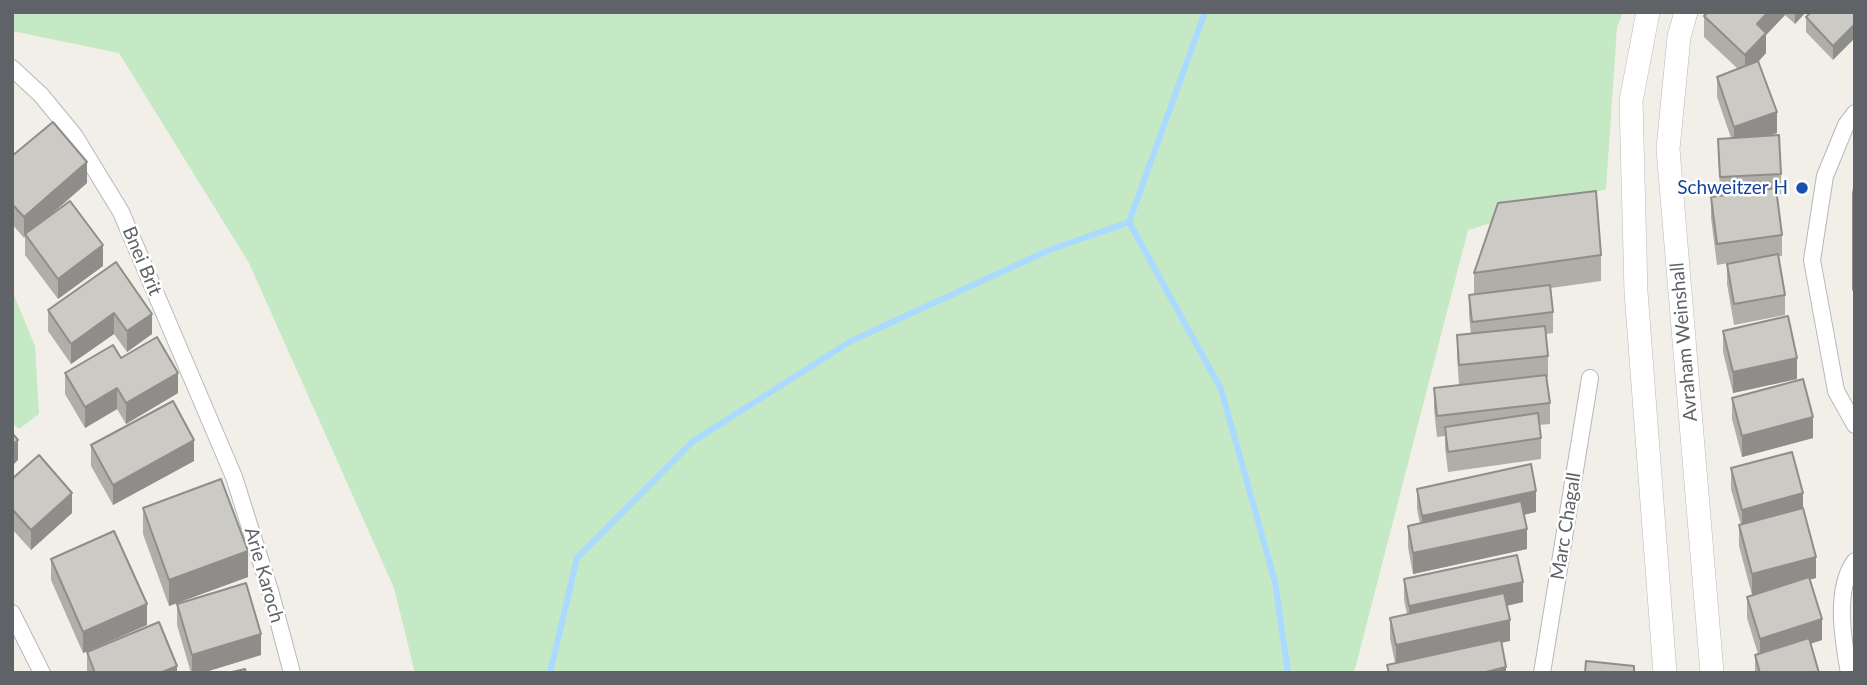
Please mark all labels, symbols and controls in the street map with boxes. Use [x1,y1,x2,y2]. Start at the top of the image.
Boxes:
place label: Schweitzer H [1677,177,1788,199]
marker: Schweitzer H [1794,180,1810,196]
street label: Bnei Brit [117,223,167,299]
street label: Avraham Weinshall [1666,261,1702,423]
street label: Marc Chagall [1546,471,1586,581]
street label: Arie Karoch [240,525,288,625]

